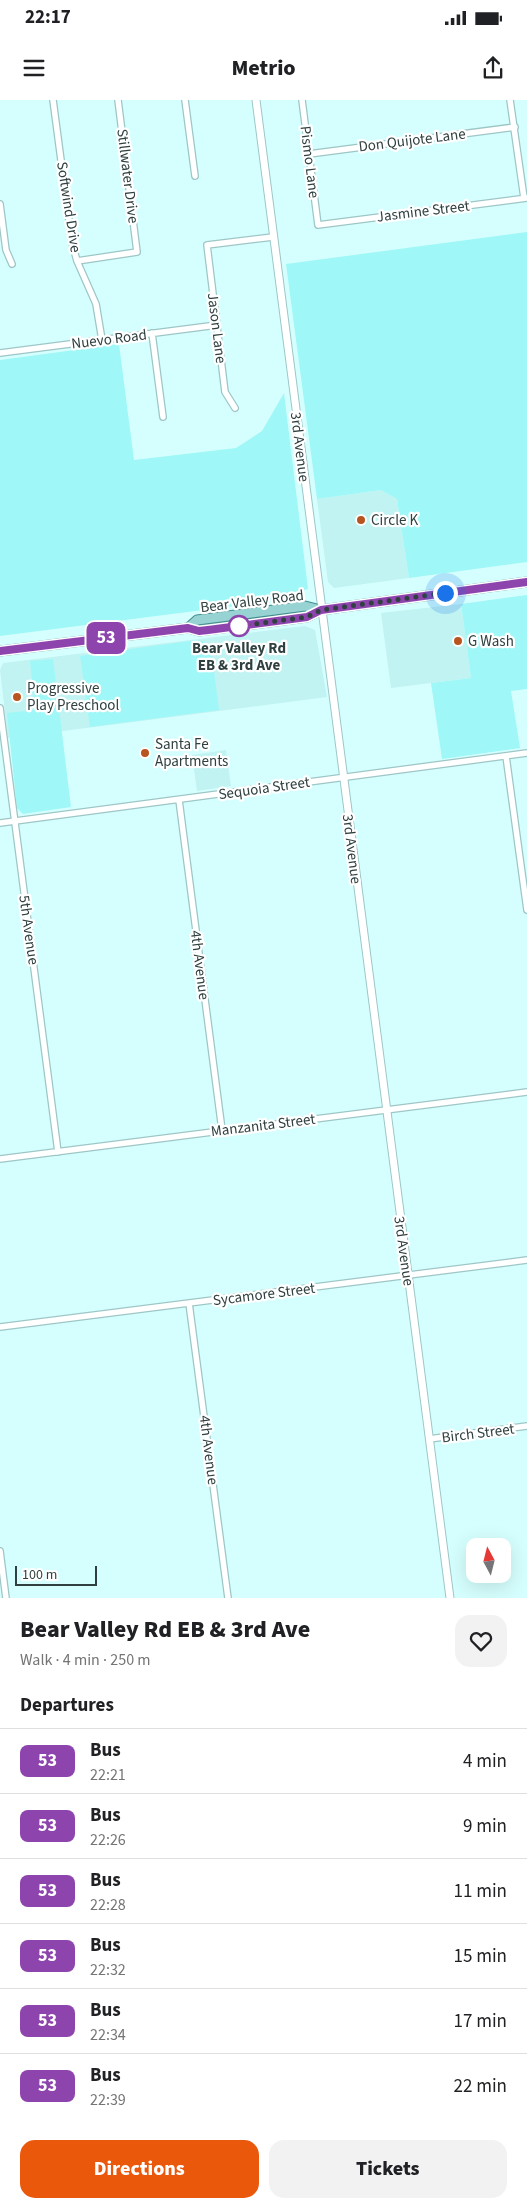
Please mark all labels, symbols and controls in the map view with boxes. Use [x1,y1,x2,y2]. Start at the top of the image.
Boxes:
text: 22:17 [25,4,71,31]
text: Metrio [231,52,296,84]
icon: menu [20,54,48,82]
icon: share [479,54,507,82]
street label: Don Quijote Lane [357,124,467,157]
street label: Pismo Lane [295,125,324,199]
street label: Stillwater Drive [111,128,144,225]
street label: Softwind Drive [51,160,86,254]
street label: Jasmine Street [375,195,471,228]
street label: Jason Lane [202,292,231,365]
street label: Nuevo Road [70,324,148,355]
street label: 3rd Avenue [285,411,314,483]
place label: Circle K [371,510,418,531]
marker: Circle K [355,514,367,526]
your location [433,581,458,606]
street label: Bear Valley Road [199,585,305,618]
marker: Bear Valley Rd EB & 3rd Ave [228,615,250,637]
line badge: 53 [84,622,128,654]
text: 53 [96,625,116,650]
place label: G Wash [468,631,514,652]
marker: G Wash [452,635,464,647]
place label: Bear Valley Rd EB & 3rd Ave [192,638,286,676]
place label: Progressive Play Preschool [27,678,119,716]
marker: Progressive Play Preschool [11,691,23,703]
place label: Santa Fe Apartments [155,734,228,772]
marker: Santa Fe Apartments [139,747,151,759]
street label: Sequoia Street [217,772,311,805]
street label: 3rd Avenue [337,813,366,885]
street label: 5th Avenue [13,894,44,966]
street label: 4th Avenue [185,929,214,1001]
street label: Manzanita Street [210,1109,316,1142]
street label: 3rd Avenue [388,1215,419,1287]
street label: Sycamore Street [212,1278,316,1311]
street label: 4th Avenue [194,1414,223,1486]
street label: Birch Street [440,1419,516,1448]
north arrow [466,1538,511,1582]
map controls [466,1538,511,1583]
scale bar [15,1563,98,1586]
text: 100 m [22,1565,57,1585]
text: Bear Valley Rd EB & 3rd Ave [20,1612,310,1647]
button: heart [455,1615,507,1667]
text: Walk · 4 min · 250 m [20,1649,151,1671]
text: Departures [20,1692,114,1719]
text: Bus [90,1737,121,1764]
text: 53 [38,1748,57,1773]
text: 4 min [463,1748,507,1775]
text: 22:21 [90,1764,126,1786]
text: Bus [90,1802,121,1829]
text: 53 [38,1813,57,1838]
text: 9 min [463,1813,507,1840]
text: 22:26 [90,1829,126,1851]
text: Bus [90,1867,121,1894]
text: 53 [38,1878,57,1903]
text: 11 min [453,1878,507,1905]
text: 22:28 [90,1894,126,1916]
text: Bus [90,1932,121,1959]
text: 53 [38,1943,57,1968]
text: 15 min [453,1943,507,1970]
text: 22:32 [90,1959,126,1981]
text: Bus [90,1997,121,2024]
text: 53 [38,2008,57,2033]
text: 17 min [453,2008,507,2035]
text: 22:34 [90,2024,126,2046]
text: Bus [90,2062,121,2089]
text: 53 [38,2073,57,2098]
text: 22 min [453,2073,507,2100]
text: 22:39 [90,2089,126,2111]
button: Directions [20,2140,259,2198]
button: Tickets [269,2140,507,2198]

